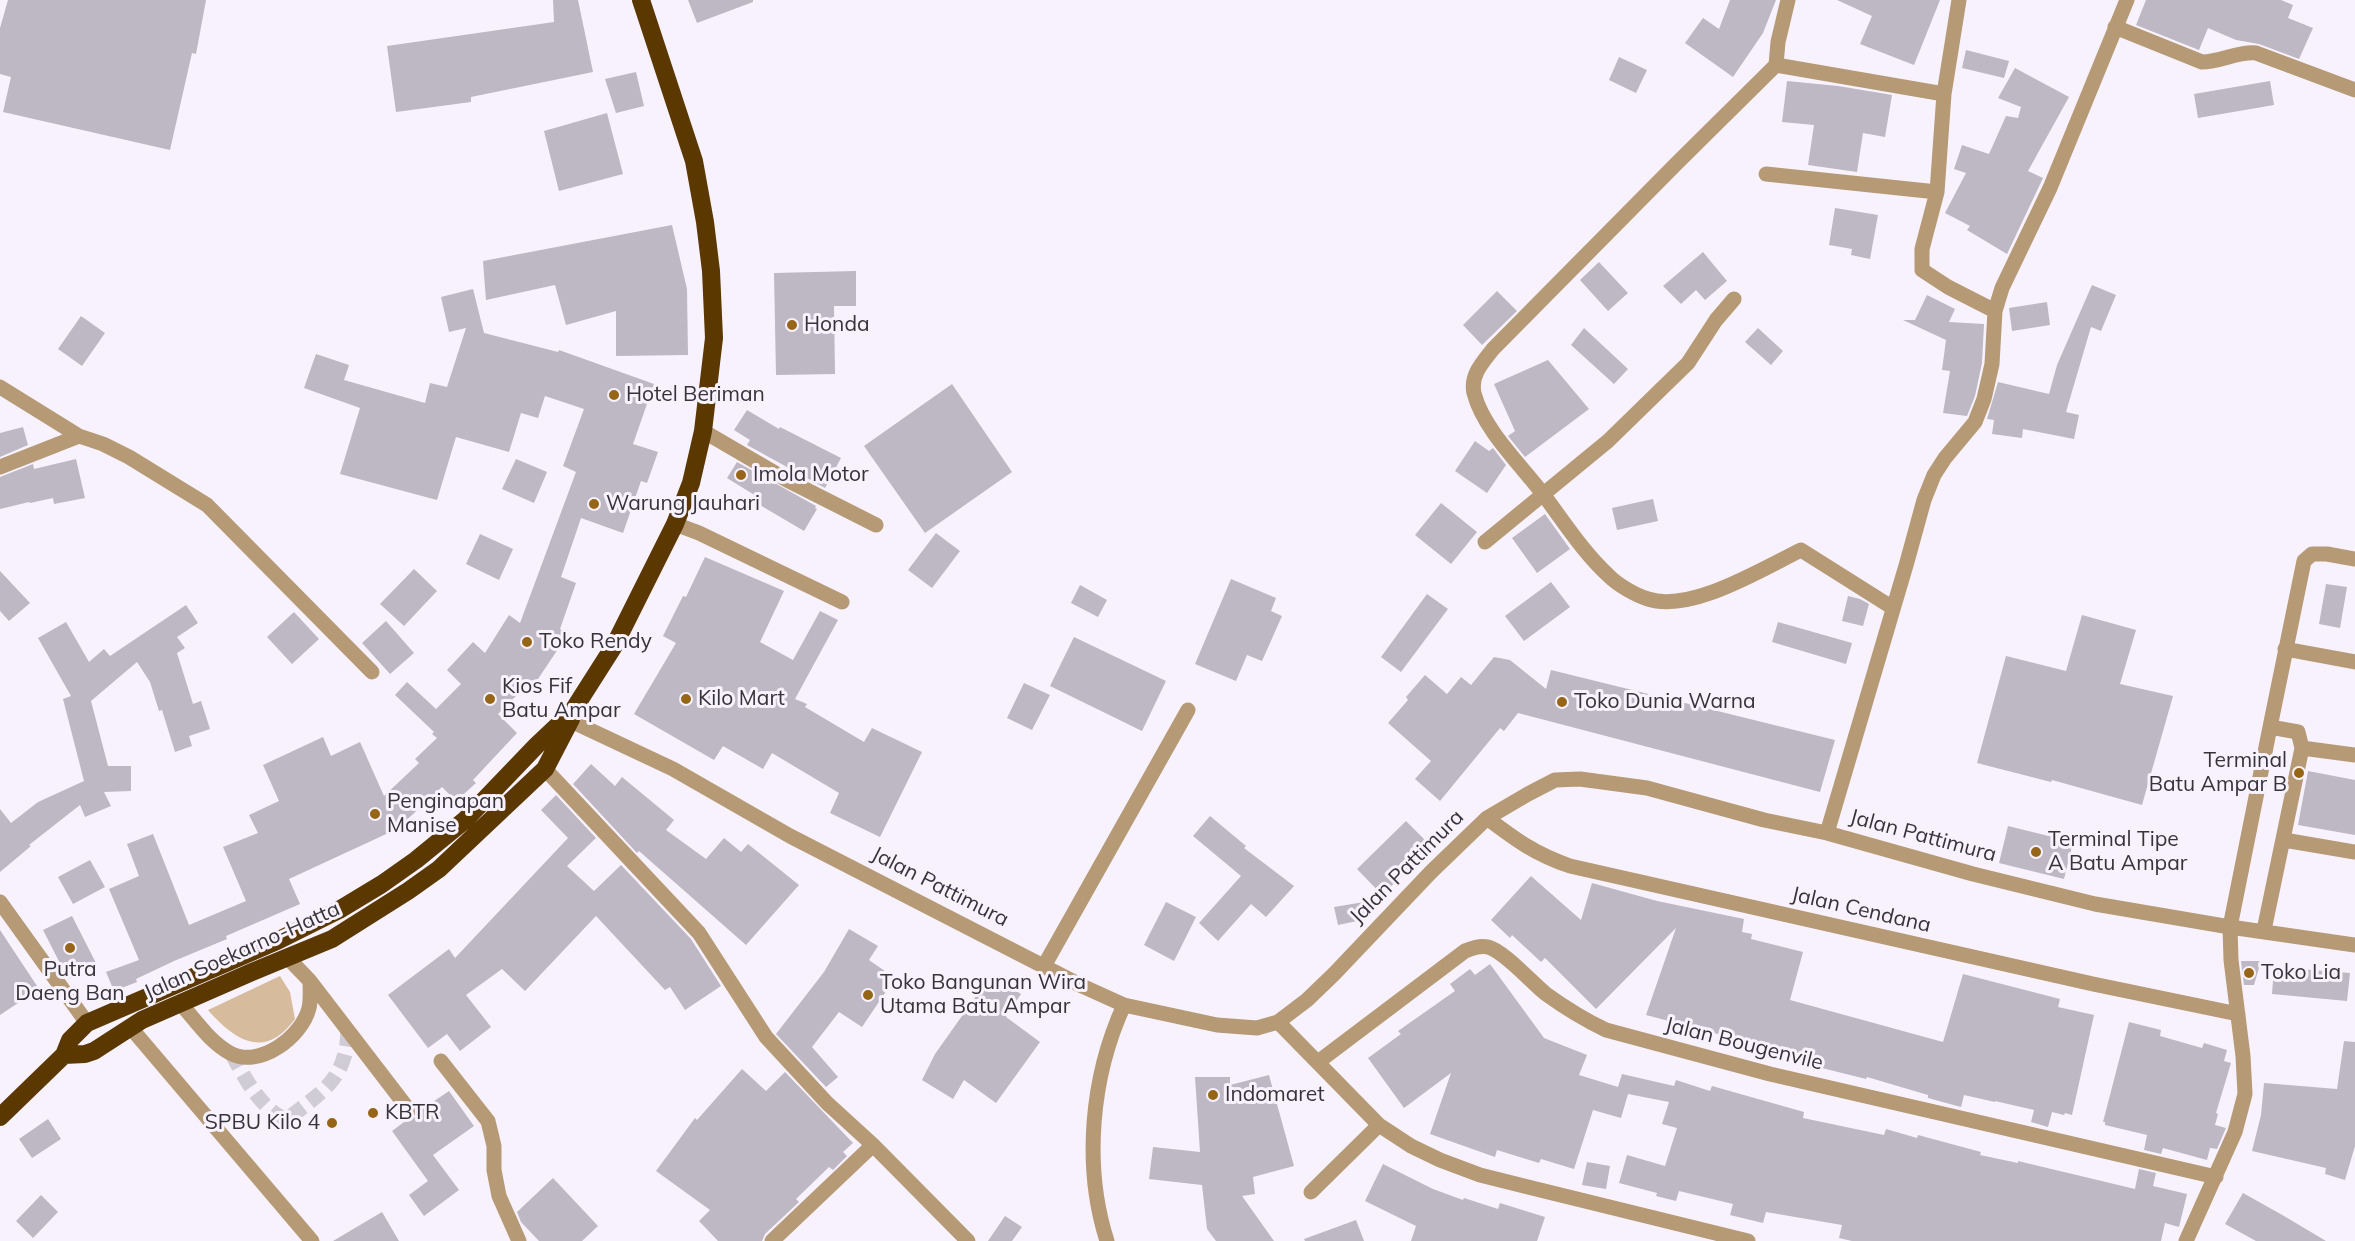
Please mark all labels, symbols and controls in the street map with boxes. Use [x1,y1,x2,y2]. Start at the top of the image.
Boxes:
place label: Honda [804,312,870,338]
marker: Honda [785,318,799,332]
place label: Hotel Beriman [626,382,765,408]
marker: Hotel Beriman [607,388,621,402]
place label: Imola Motor [753,462,869,488]
marker: Imola Motor [734,468,748,482]
place label: Warung Jauhari [606,491,760,517]
marker: Warung Jauhari [587,497,601,511]
place label: Toko Rendy [539,629,652,655]
marker: Toko Rendy [520,635,534,649]
place label: Kios Fif Batu Ampar [502,674,621,724]
place label: Kilo Mart [698,686,785,712]
place label: Toko Dunia Warna [1574,689,1756,715]
marker: Kios Fif Batu Ampar [483,692,497,706]
marker: Kilo Mart [679,692,693,706]
marker: Toko Dunia Warna [1555,695,1569,709]
place label: Terminal Batu Ampar B [2149,748,2287,798]
marker: Terminal Batu Ampar B [2292,766,2306,780]
place label: Penginapan Manise [387,789,504,839]
street label: Jalan Pattimura [1847,804,1999,868]
street label: Jalan Pattimura [1345,805,1469,929]
marker: Penginapan Manise [368,807,382,821]
place label: Terminal Tipe A Batu Ampar [2048,827,2187,877]
street label: Jalan Pattimura [867,842,1013,932]
marker: Terminal Tipe A Batu Ampar [2029,845,2043,859]
street label: Jalan Cendana [1789,882,1933,938]
street label: Jalan Soekarno-Hatta [140,896,344,1006]
marker: Putra Daeng Ban [63,941,77,955]
place label: Putra Daeng Ban [15,957,125,1007]
place label: Toko Lia [2261,960,2341,986]
marker: Toko Lia [2242,966,2256,980]
place label: Toko Bangunan Wira Utama Batu Ampar [880,970,1086,1020]
marker: Toko Bangunan Wira Utama Batu Ampar [861,988,875,1002]
street label: Jalan Bougenvile [1662,1012,1826,1076]
place label: Indomaret [1225,1082,1325,1108]
marker: Indomaret [1206,1088,1220,1102]
place label: KBTR [385,1100,440,1126]
marker: KBTR [366,1106,380,1120]
place label: SPBU Kilo 4 [205,1110,320,1136]
marker: SPBU Kilo 4 [325,1116,339,1130]

